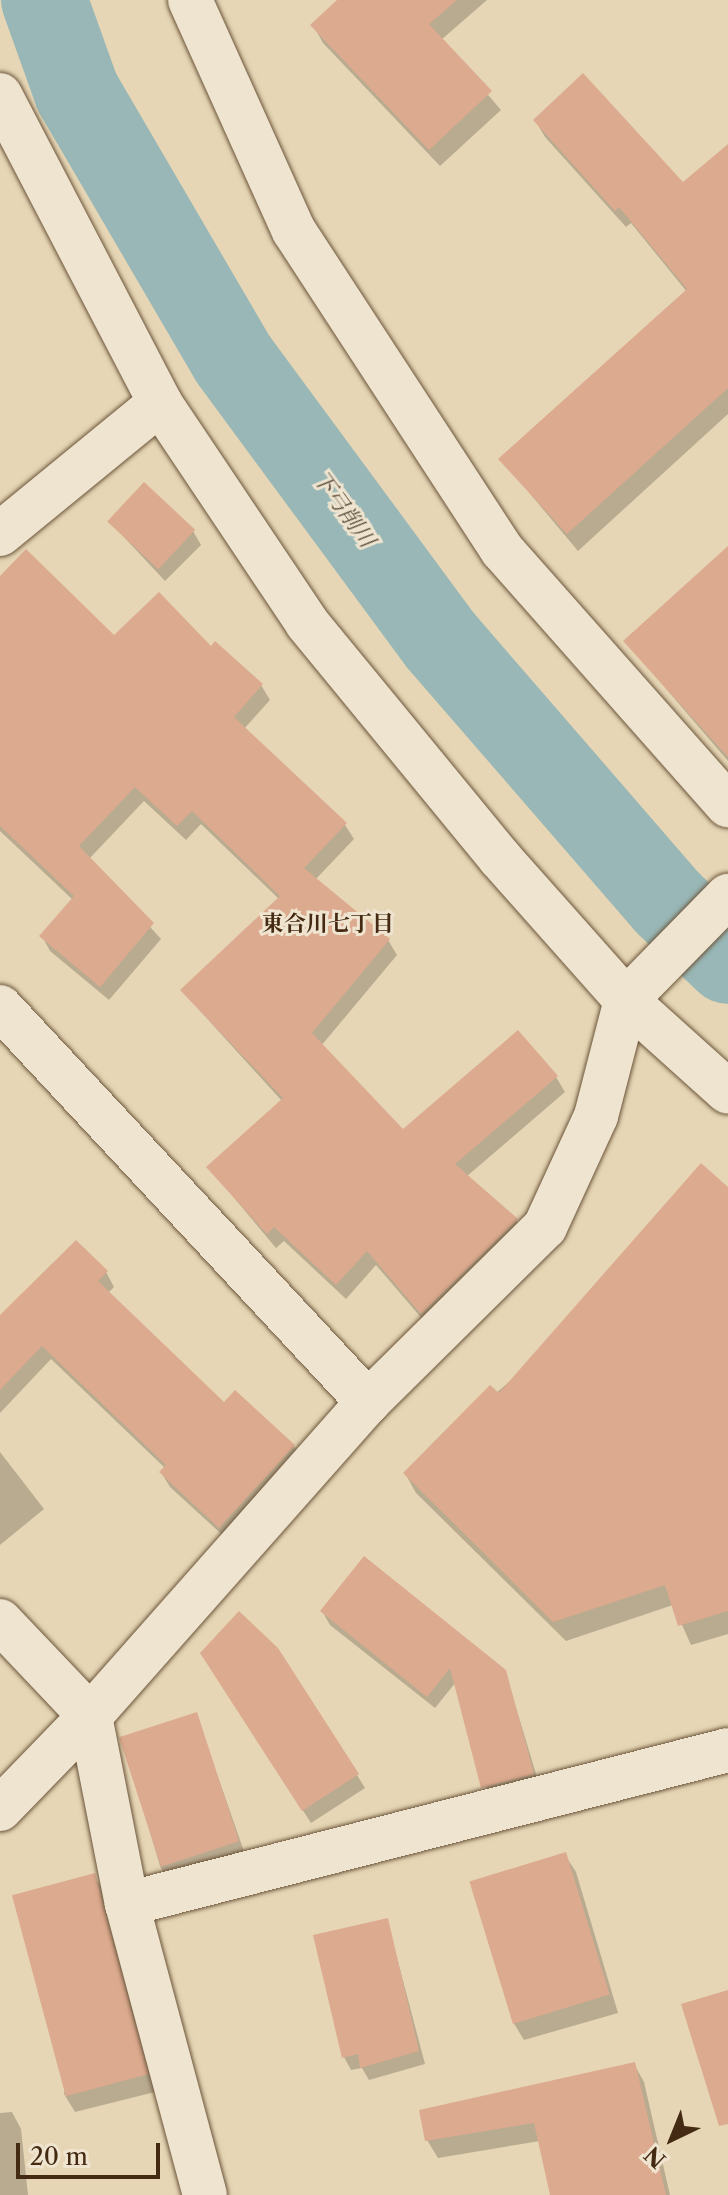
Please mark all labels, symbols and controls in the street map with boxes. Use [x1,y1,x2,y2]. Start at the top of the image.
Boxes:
water label: 下弓削川 [307,466,381,552]
district label: 東合川七丁目 [262,911,394,937]
north arrow [632,2099,712,2179]
scale bar [20,2127,164,2177]
text: N [639,2141,671,2173]
text: 20 m [30,2142,88,2171]

